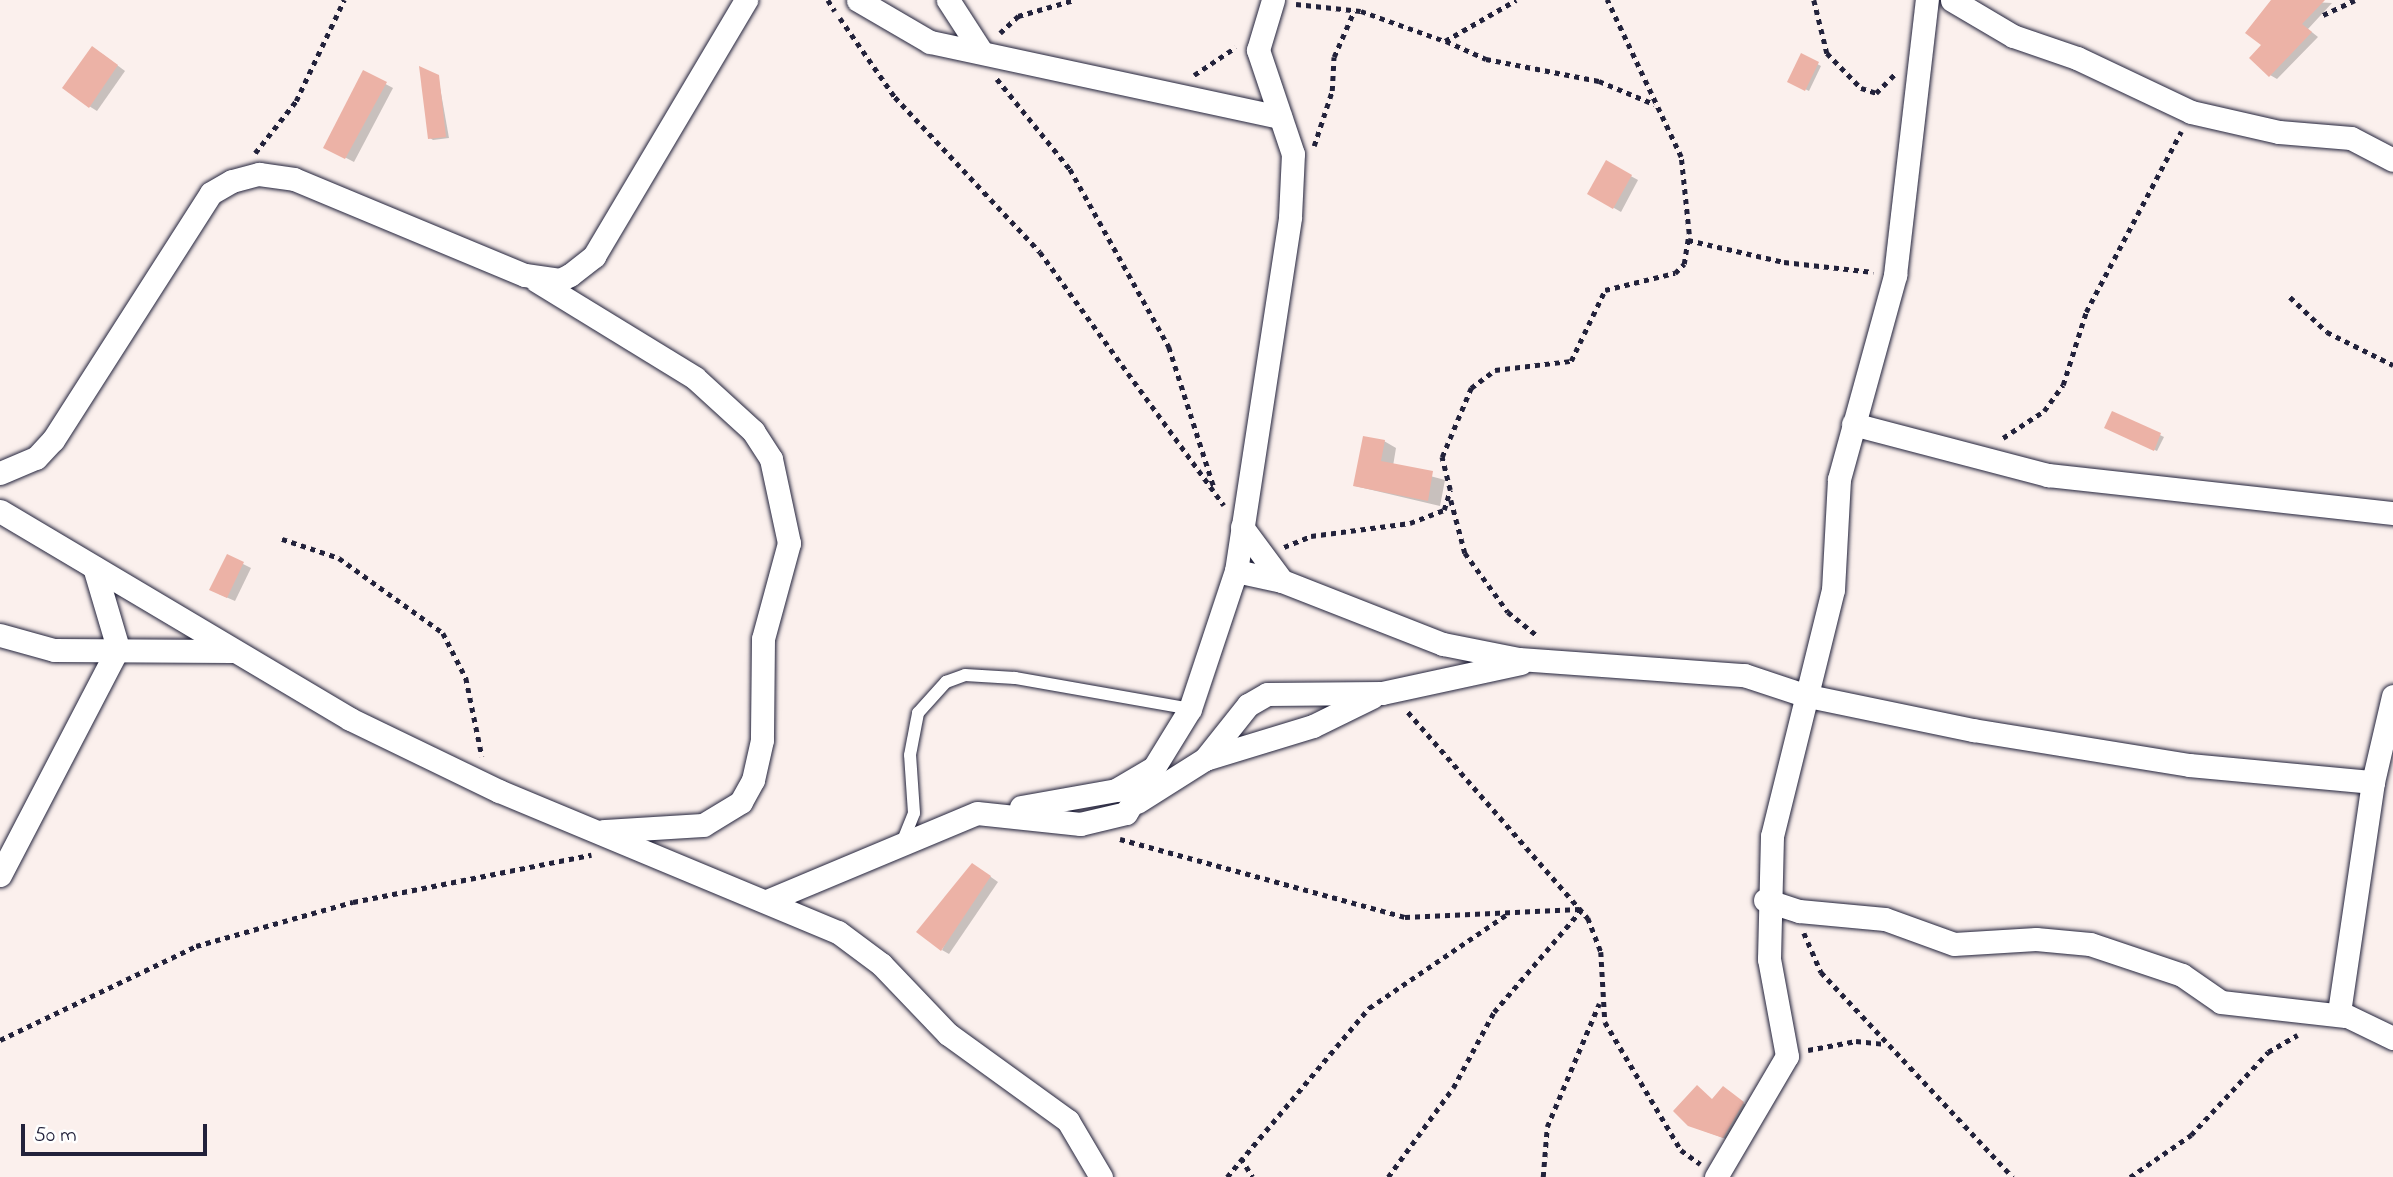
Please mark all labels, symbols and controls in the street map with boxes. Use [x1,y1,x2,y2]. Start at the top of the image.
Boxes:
scale bar [24,1110,210,1154]
text: 50 m [34,1121,77,1151]

